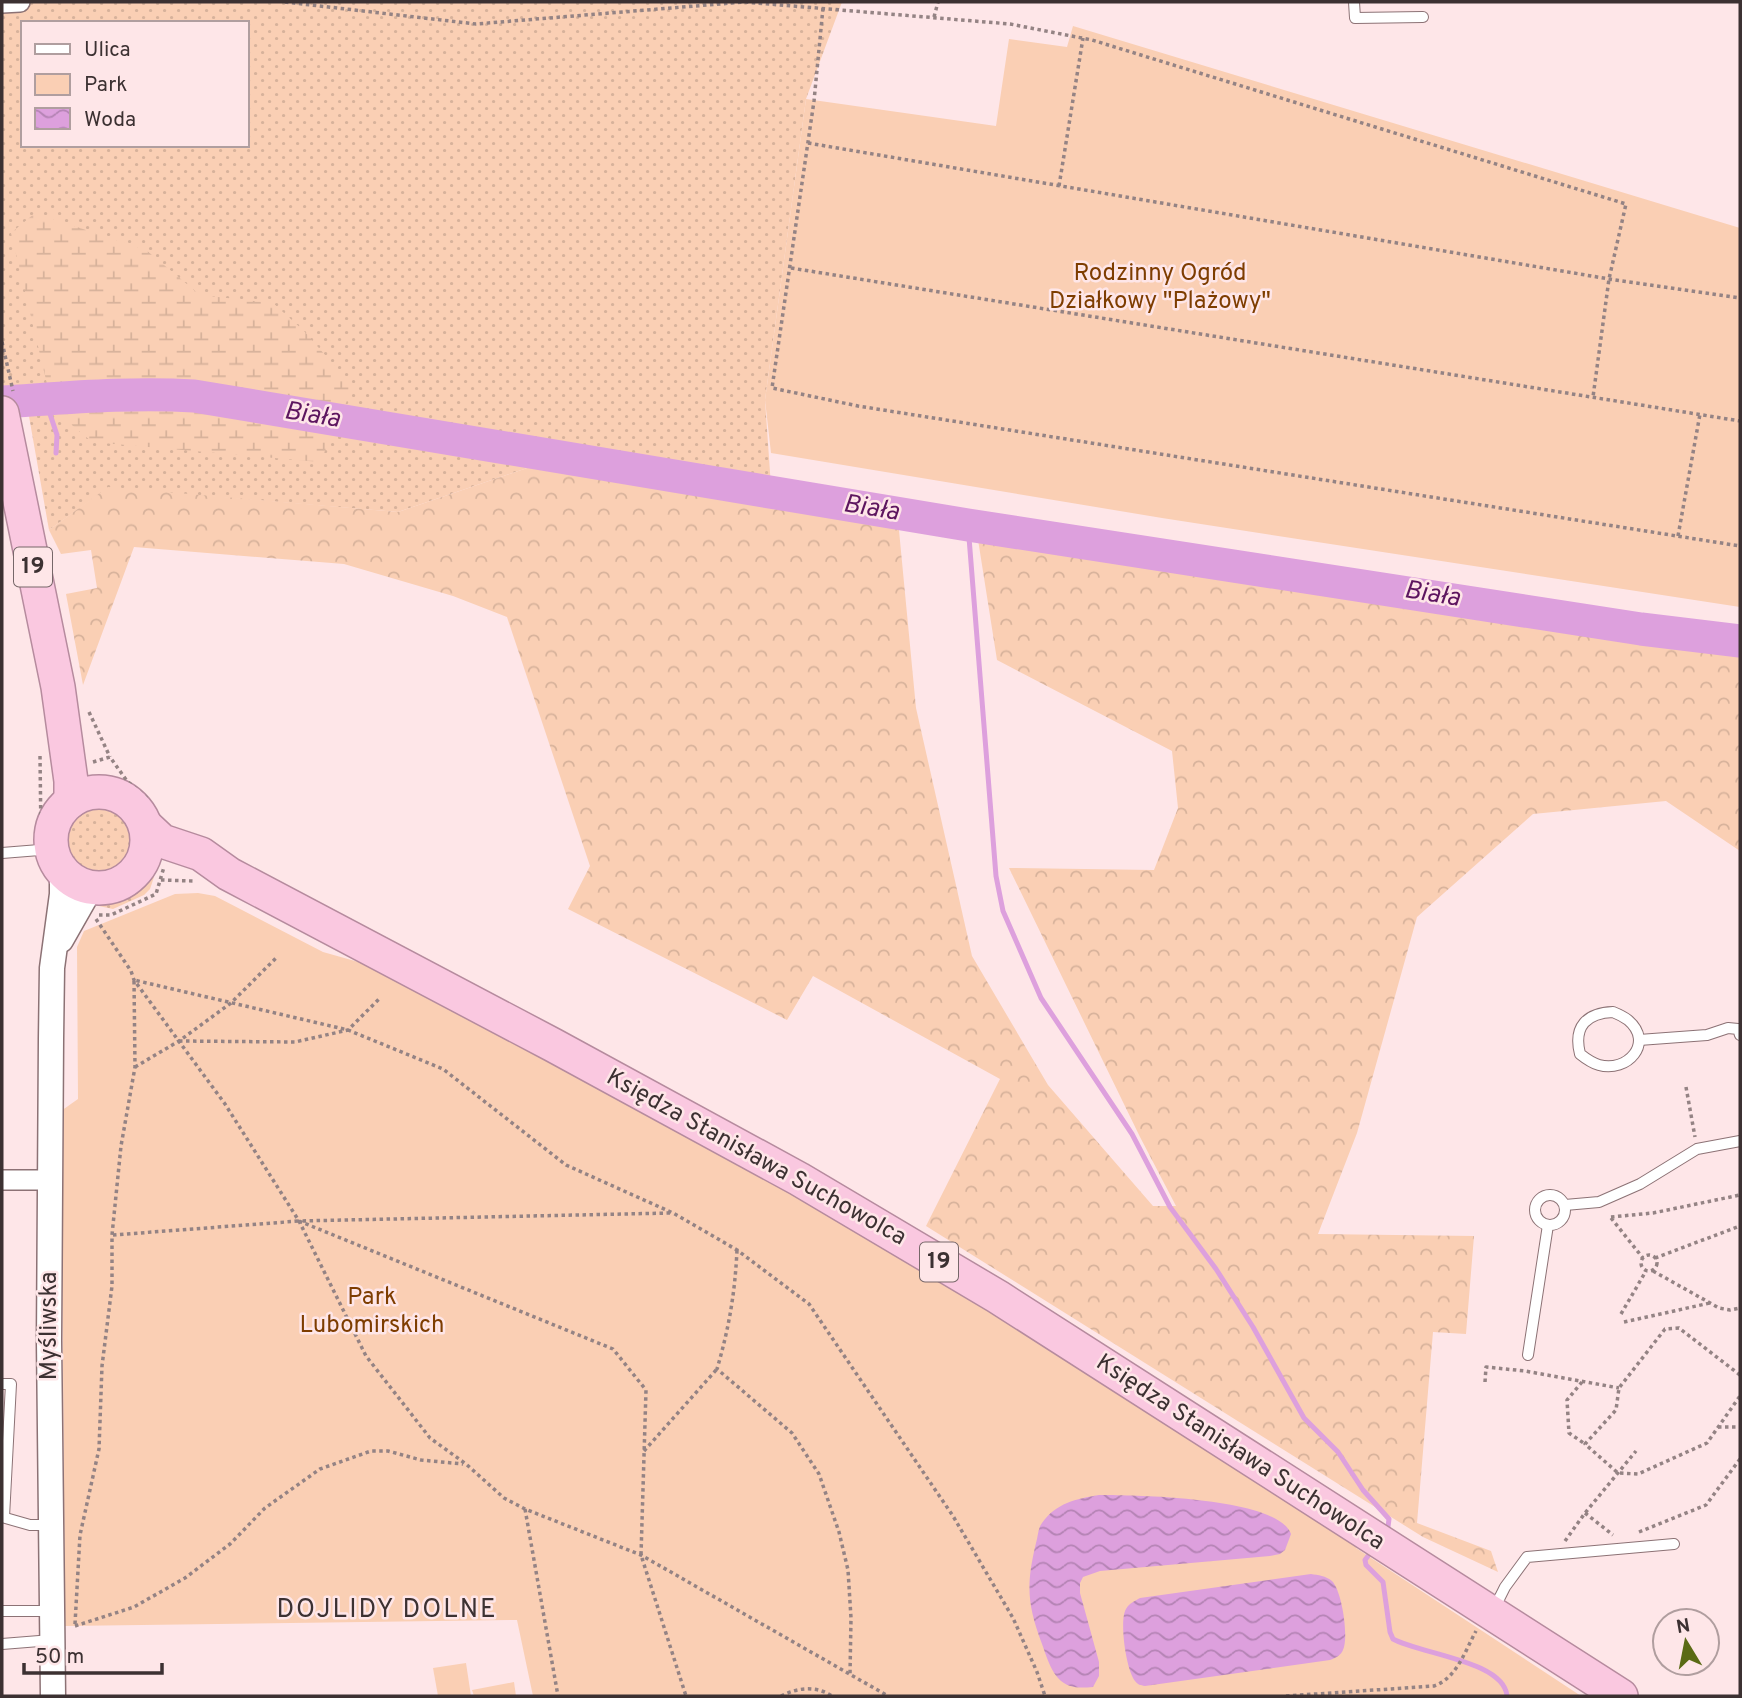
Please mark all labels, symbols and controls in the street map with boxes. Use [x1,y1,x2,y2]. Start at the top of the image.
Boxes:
legend [21,21,248,147]
text: Ulica [84,37,131,64]
text: Park [84,72,127,99]
text: Woda [84,107,136,134]
park label: Rodzinny Ogród Działkowy "Plażowy" [1049,259,1271,317]
water label: Biała [282,395,343,437]
water label: Biała [841,488,902,530]
road number: 19 [14,548,52,586]
water label: Biała [1402,574,1463,616]
street label: Księdza Stanisława Suchowolca [601,1063,911,1253]
road number: 19 [920,1242,958,1282]
street label: Myśliwska [35,1272,65,1380]
park label: Park Lubomirskich [299,1283,445,1341]
street label: Księdza Stanisława Suchowolca [1090,1348,1390,1558]
district label: DOJLIDY DOLNE [276,1594,498,1627]
north arrow [1651,1607,1721,1677]
text: N [1675,1614,1692,1640]
scale bar [24,1632,163,1676]
text: 50 m [35,1644,84,1671]

